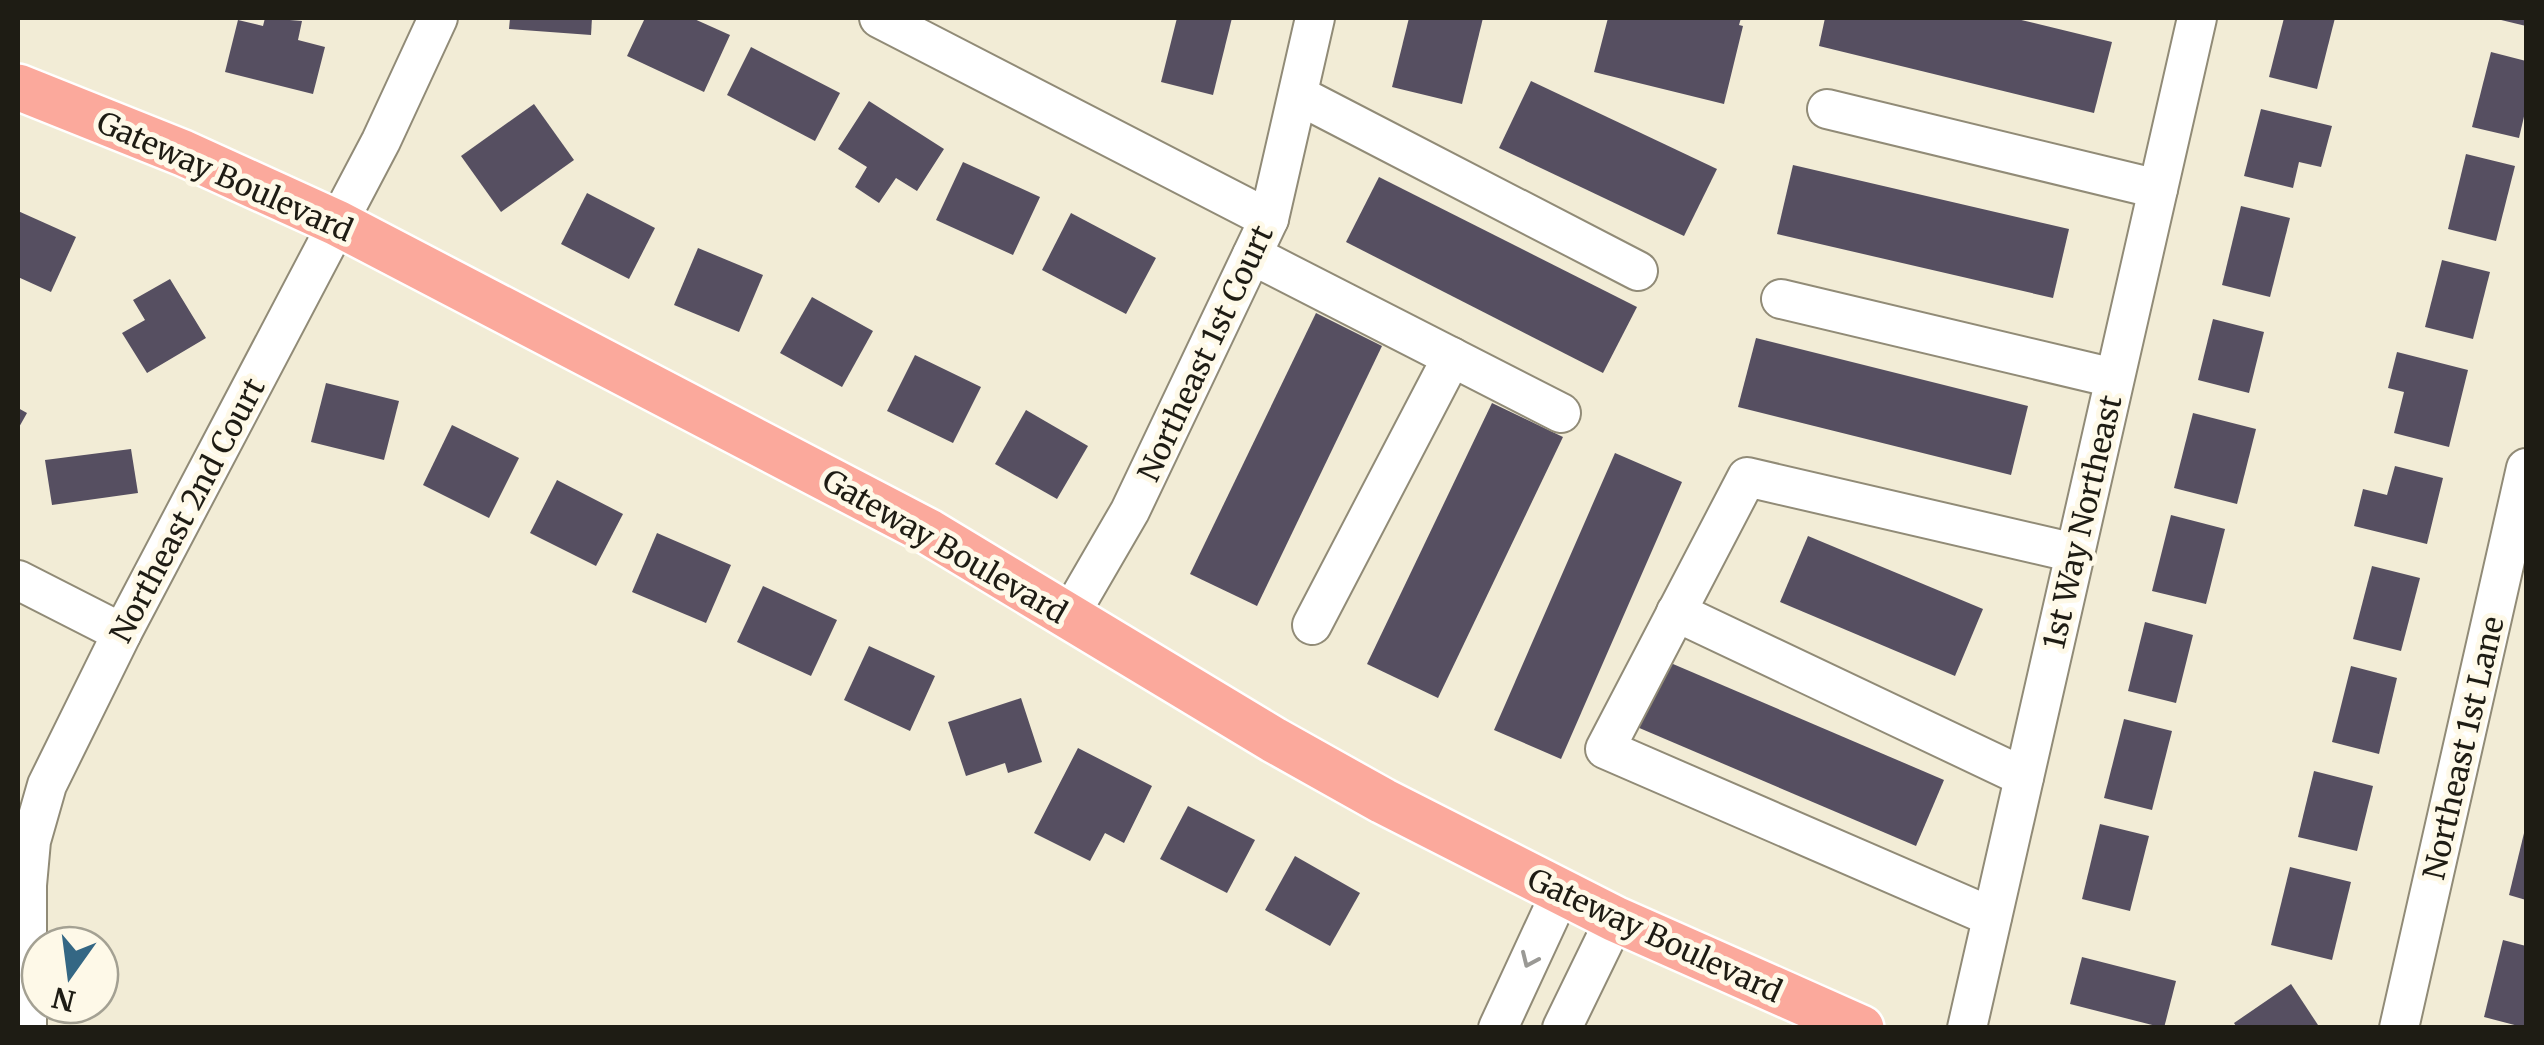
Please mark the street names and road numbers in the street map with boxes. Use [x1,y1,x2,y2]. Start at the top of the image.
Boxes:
street label: Gateway Boulevard [91,103,359,249]
street label: Northeast 1st Court [1129,219,1281,487]
street label: Northeast 2nd Court [101,371,273,649]
street label: 1st Way Northeast [2034,391,2130,653]
street label: Gateway Boulevard [816,461,1074,631]
street label: Northeast 1st Lane [2414,613,2512,883]
street label: Gateway Boulevard [1522,859,1788,1011]

